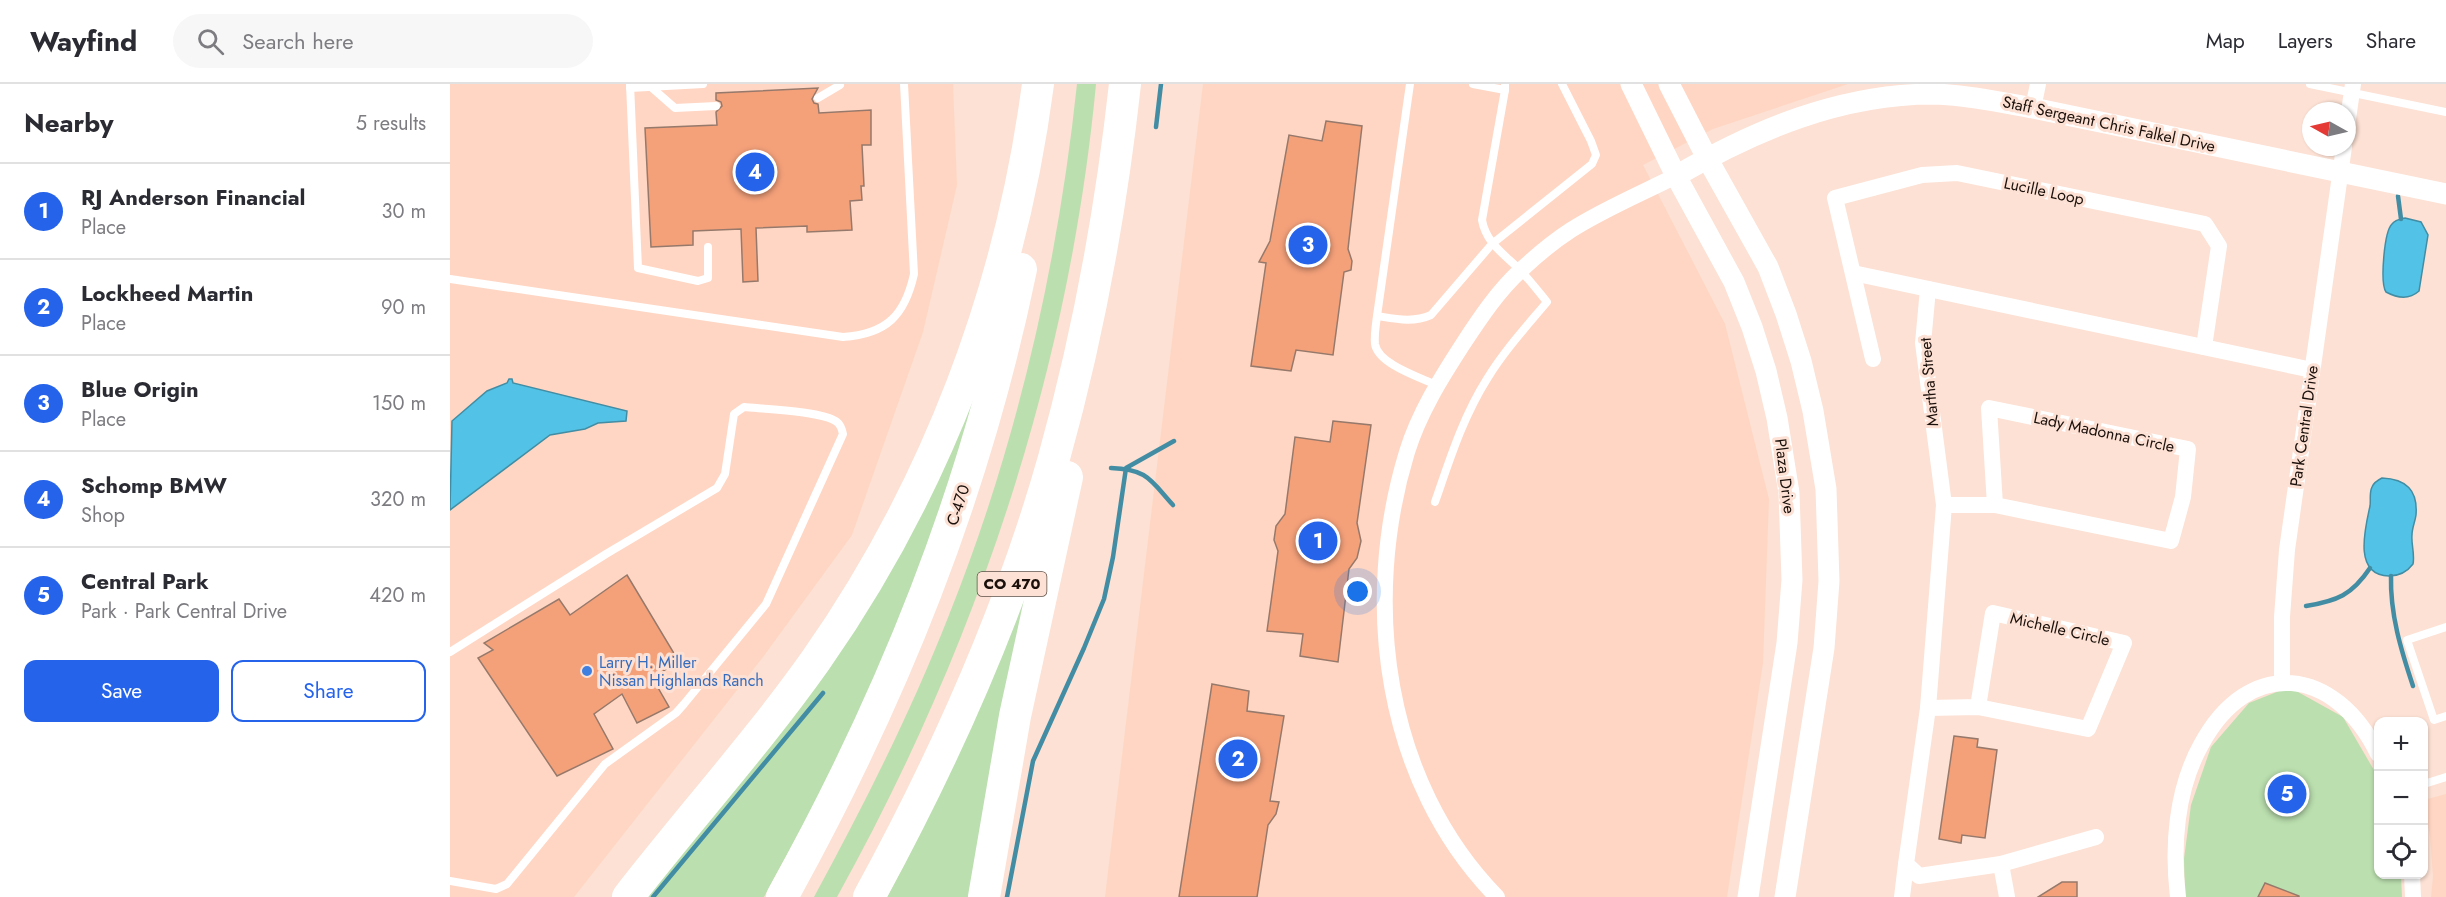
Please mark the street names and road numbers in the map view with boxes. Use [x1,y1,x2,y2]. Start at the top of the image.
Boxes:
street label: Staff Sergeant Chris Falkel Drive [2001,90,2217,158]
street label: Lucille Loop [2002,171,2086,211]
street label: Martha Street [1914,336,1944,427]
street label: Park Central Drive [2284,364,2324,488]
street label: Lady Madonna Circle [2031,406,2177,458]
street label: Plaza Drive [1769,437,1801,515]
street label: C-470 [941,482,975,528]
road number: CO 470 [978,572,1046,596]
street label: Michelle Circle [2008,606,2112,652]

